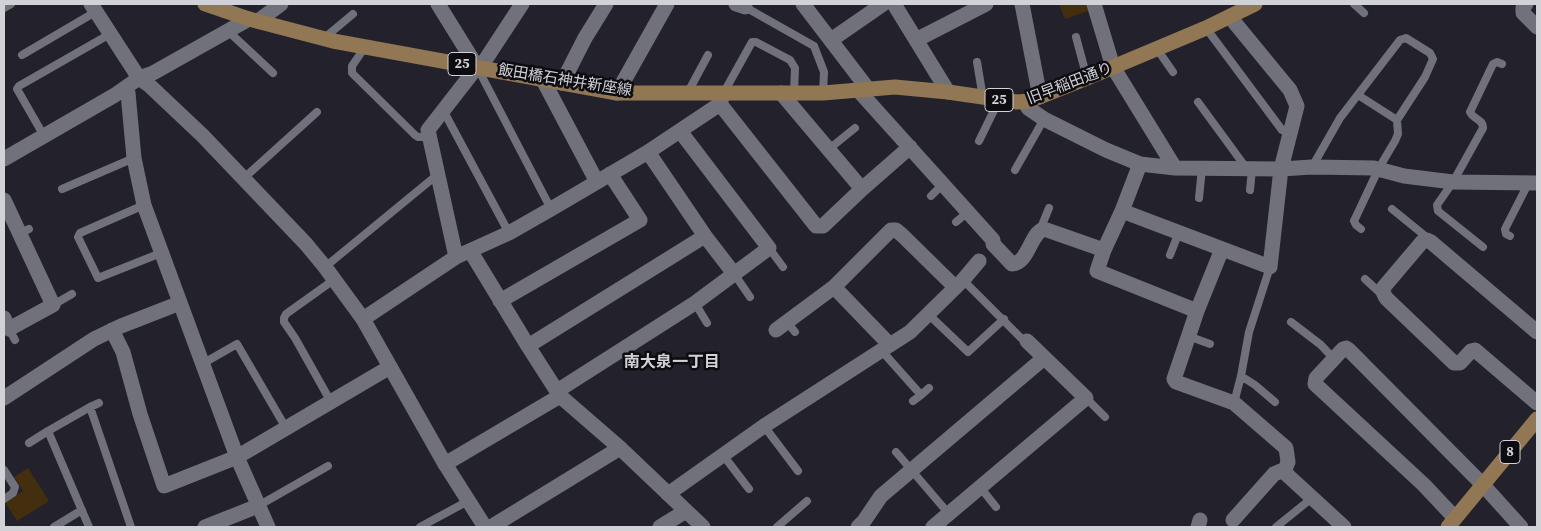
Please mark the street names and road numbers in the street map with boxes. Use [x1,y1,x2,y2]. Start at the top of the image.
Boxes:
road number: 25 [448,52,476,76]
street label: 旧早稲田通り [1025,59,1115,109]
street label: 飯田橋石神井新座線 [497,62,633,100]
road number: 25 [985,88,1013,112]
road number: 8 [1500,441,1520,464]

